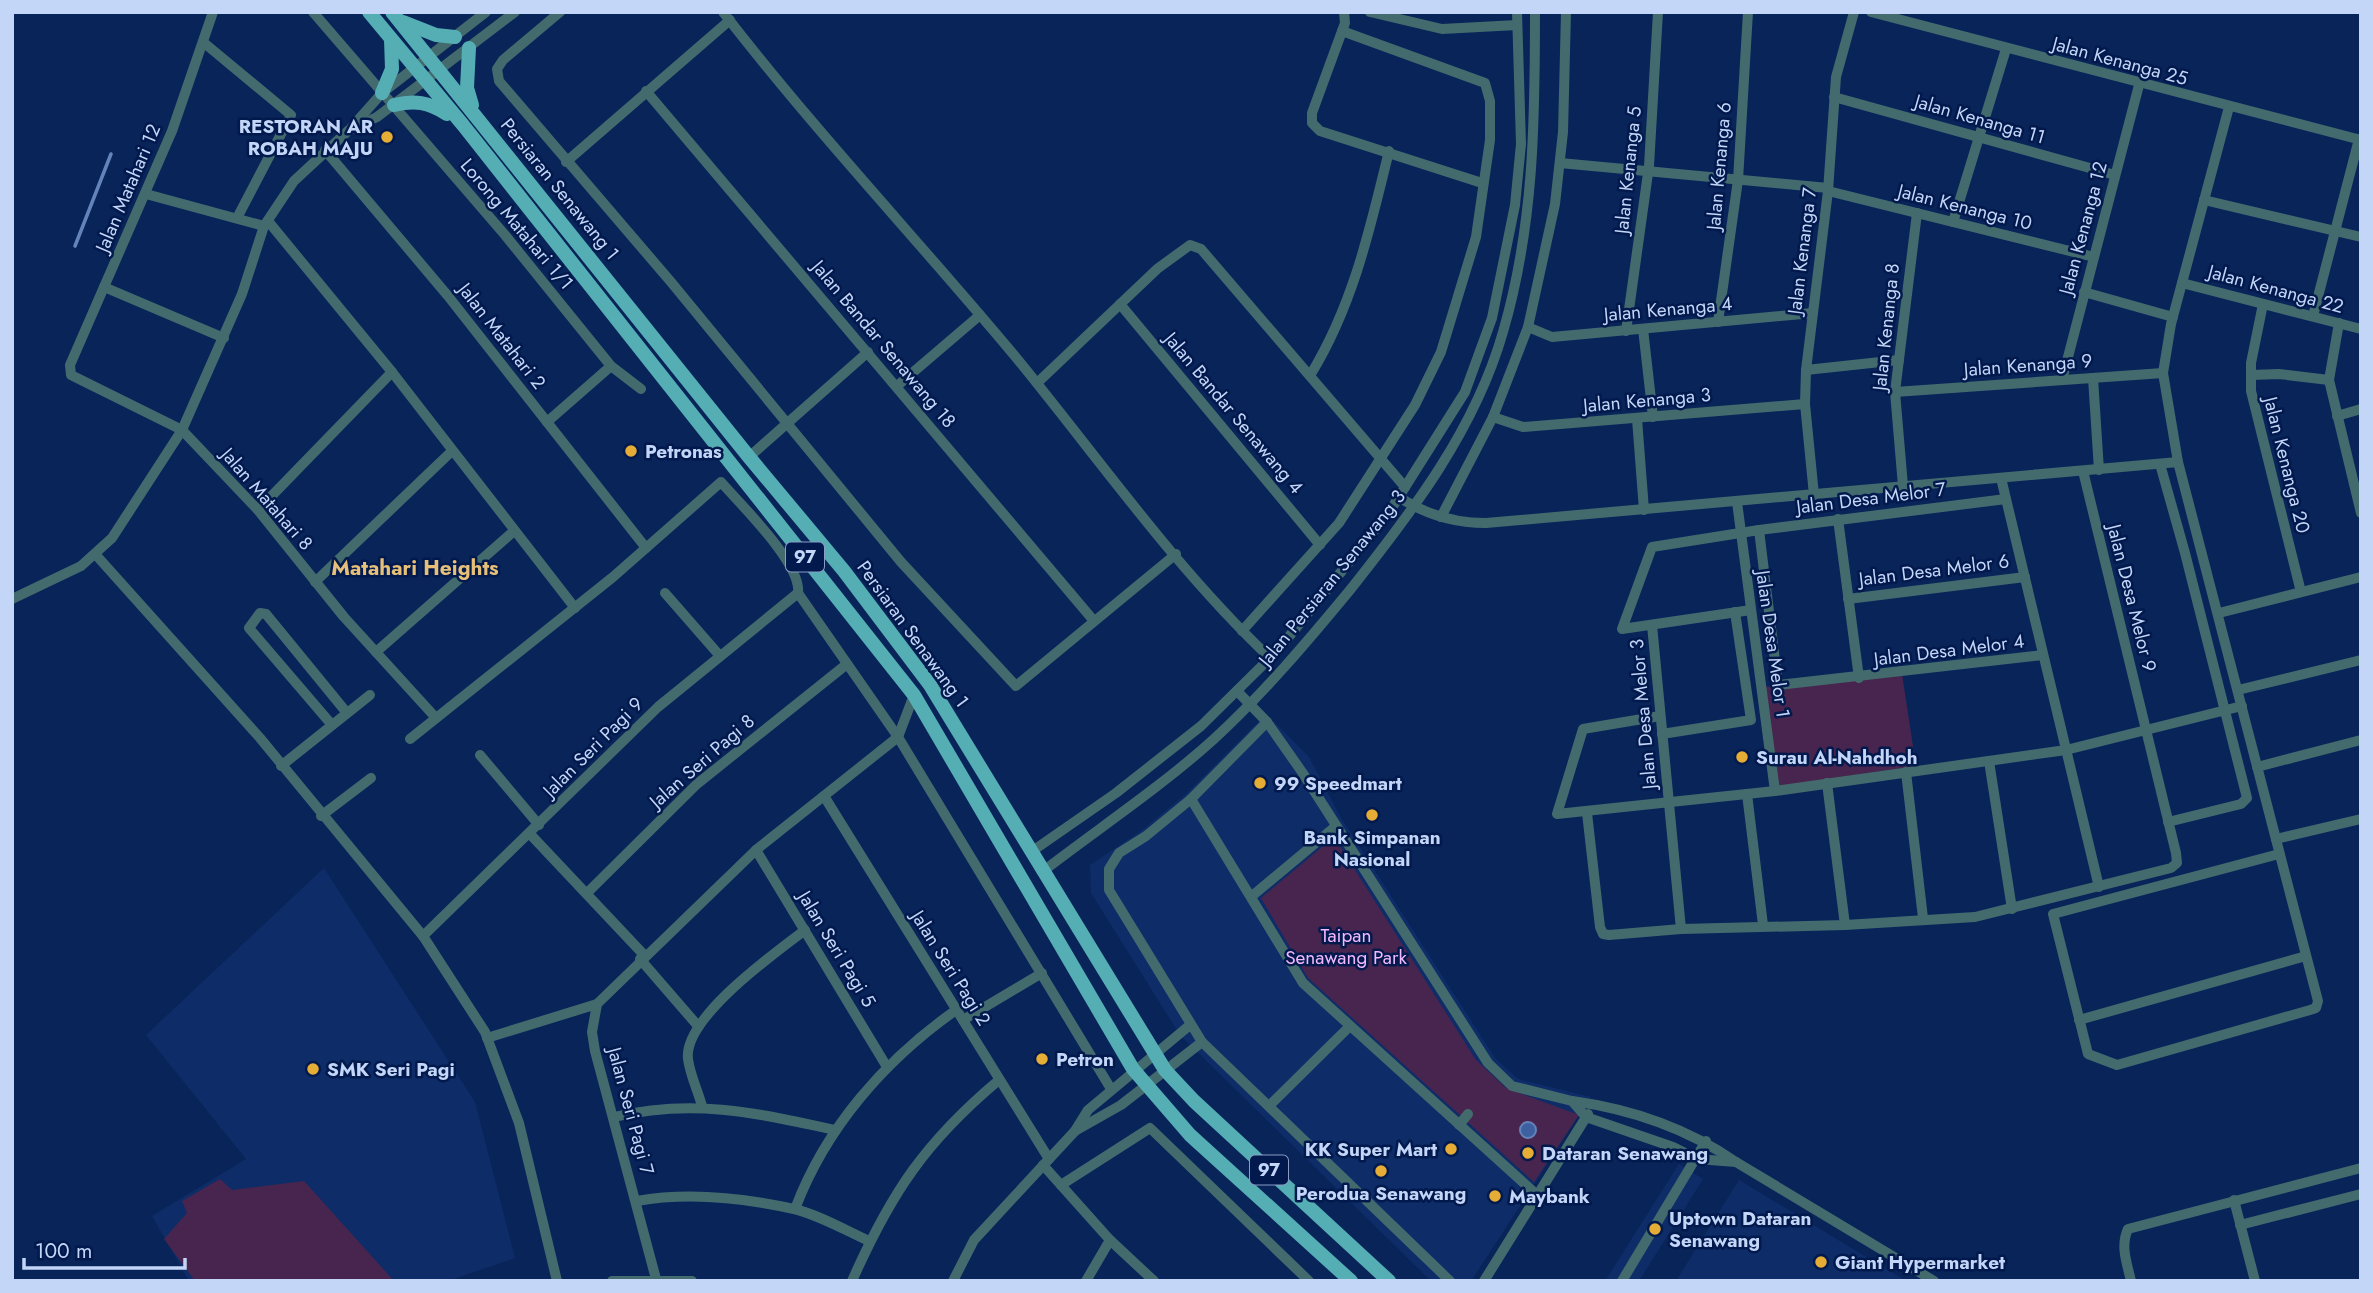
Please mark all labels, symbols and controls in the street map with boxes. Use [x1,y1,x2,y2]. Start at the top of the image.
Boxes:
street label: Jalan Kenanga 25 [2046,29,2191,92]
street label: Jalan Kenanga 11 [1909,87,2048,151]
street label: Jalan Kenanga 6 [1700,101,1738,234]
street label: Jalan Kenanga 5 [1608,105,1648,238]
street label: Persiaran Senawang 1 [494,112,626,266]
place label: RESTORAN AR ROBAH MAJU [239,113,374,162]
street label: Jalan Matahari 12 [88,120,167,259]
marker: RESTORAN AR ROBAH MAJU [379,129,395,145]
street label: Lorong Matahari 1/1 [454,153,580,295]
street label: Jalan Kenanga 12 [2051,158,2114,301]
street label: Jalan Kenanga 10 [1892,177,2035,237]
street label: Jalan Kenanga 7 [1780,186,1823,319]
street label: Jalan Bandar Senawang 18 [804,252,962,434]
street label: Jalan Kenanga 22 [2202,257,2347,320]
street label: Jalan Kenanga 8 [1866,262,1906,395]
street label: Jalan Matahari 2 [450,275,552,395]
street label: Jalan Kenanga 4 [1600,290,1733,328]
street label: Jalan Bandar Senawang 4 [1156,324,1310,500]
street label: Jalan Kenanga 9 [1960,347,2093,383]
street label: Jalan Kenanga 3 [1579,381,1712,419]
street label: Jalan Kenanga 20 [2256,391,2317,536]
place label: Petronas [645,438,722,465]
street label: Jalan Matahari 8 [213,440,319,556]
marker: Petronas [623,443,639,459]
street label: Jalan Desa Melor 7 [1792,475,1947,521]
street label: Jalan Persiaran Senawang 3 [1250,484,1412,674]
street label: Jalan Desa Melor 9 [2100,518,2163,675]
road number: 97 [786,542,824,572]
street label: Jalan Desa Melor 6 [1854,547,2011,593]
district label: Matahari Heights [331,553,499,583]
street label: Persiaran Senawang 1 [850,555,976,713]
street label: Jalan Desa Melor 1 [1749,565,1797,720]
street label: Jalan Desa Melor 4 [1869,627,2026,673]
street label: Jalan Desa Melor 3 [1623,638,1663,793]
street label: Jalan Seri Pagi 9 [535,691,649,805]
street label: Jalan Seri Pagi 8 [641,708,760,816]
place label: Surau Al-Nahdhoh [1756,744,1917,771]
marker: Surau Al-Nahdhoh [1734,749,1750,765]
place label: 99 Speedmart [1274,770,1402,797]
marker: 99 Speedmart [1252,775,1268,791]
marker: Bank Simpanan Nasional [1364,807,1380,823]
place label: Bank Simpanan Nasional [1303,824,1441,873]
street label: Jalan Seri Pagi 5 [790,883,882,1012]
street label: Jalan Seri Pagi 2 [903,903,997,1031]
park label: Taipan Senawang Park [1285,922,1407,971]
street label: Jalan Seri Pagi 7 [600,1041,661,1178]
place label: Petron [1056,1046,1114,1073]
marker: Petron [1034,1051,1050,1067]
place label: SMK Seri Pagi [327,1056,455,1083]
marker: SMK Seri Pagi [305,1061,321,1077]
place label: KK Super Mart [1305,1136,1437,1163]
place label: Dataran Senawang [1542,1140,1708,1167]
marker: KK Super Mart [1443,1141,1459,1157]
marker: Dataran Senawang [1520,1145,1536,1161]
road number: 97 [1250,1156,1288,1184]
marker: Perodua Senawang [1373,1163,1389,1179]
place label: Perodua Senawang [1296,1180,1466,1207]
place label: Maybank [1509,1183,1590,1210]
marker: Maybank [1487,1188,1503,1204]
place label: Uptown Dataran Senawang [1669,1205,1812,1254]
marker: Uptown Dataran Senawang [1647,1221,1663,1237]
scale bar [24,1226,186,1270]
text: 100 m [35,1236,92,1266]
place label: Giant Hypermarket [1835,1249,2005,1276]
marker: Giant Hypermarket [1813,1254,1829,1270]

